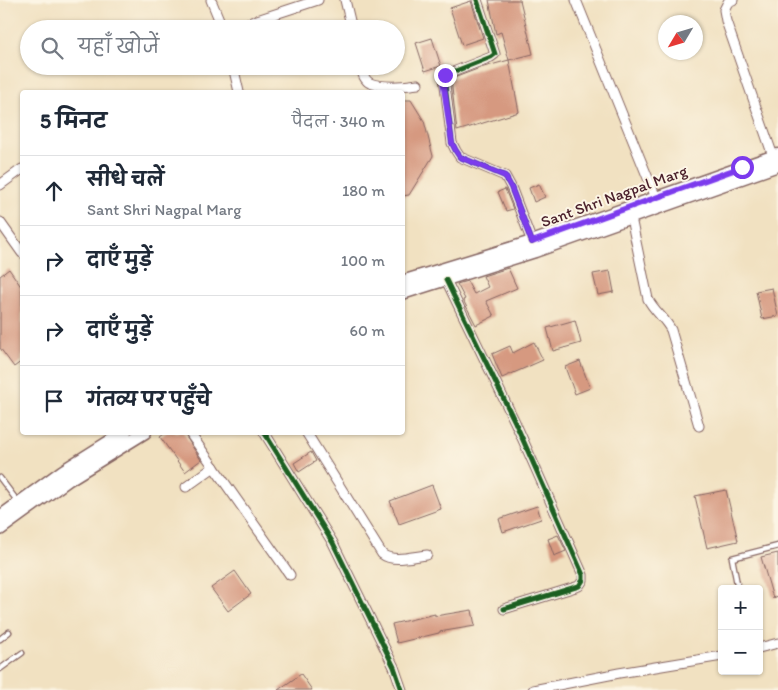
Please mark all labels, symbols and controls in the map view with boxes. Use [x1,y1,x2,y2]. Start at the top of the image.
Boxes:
north arrow [658,15,703,60]
search box [20,20,405,75]
icon: search [38,34,66,62]
text: यहाँ खोजें [78,35,159,58]
route end [434,64,457,87]
text: 5 मिनट [40,108,107,133]
text: पैदल · 340 m [292,112,385,131]
route start [731,156,754,179]
street label: Sant Shri Nagpal Marg [538,160,691,231]
text: सीधे चलें [87,168,164,191]
icon: ahead [40,177,68,205]
text: 180 m [342,181,385,200]
text: Sant Shri Nagpal Marg [87,200,241,219]
icon: right [40,247,68,275]
text: दाएँ मुड़ें [87,248,153,271]
text: 100 m [341,251,385,270]
icon: right [40,317,68,345]
text: दाएँ मुड़ें [87,318,153,341]
text: 60 m [350,321,385,340]
icon: arrive [40,387,68,415]
text: गंतव्य पर पहुँचे [87,388,211,411]
map controls [718,585,763,675]
button: + [718,585,763,630]
button: − [718,630,763,675]

